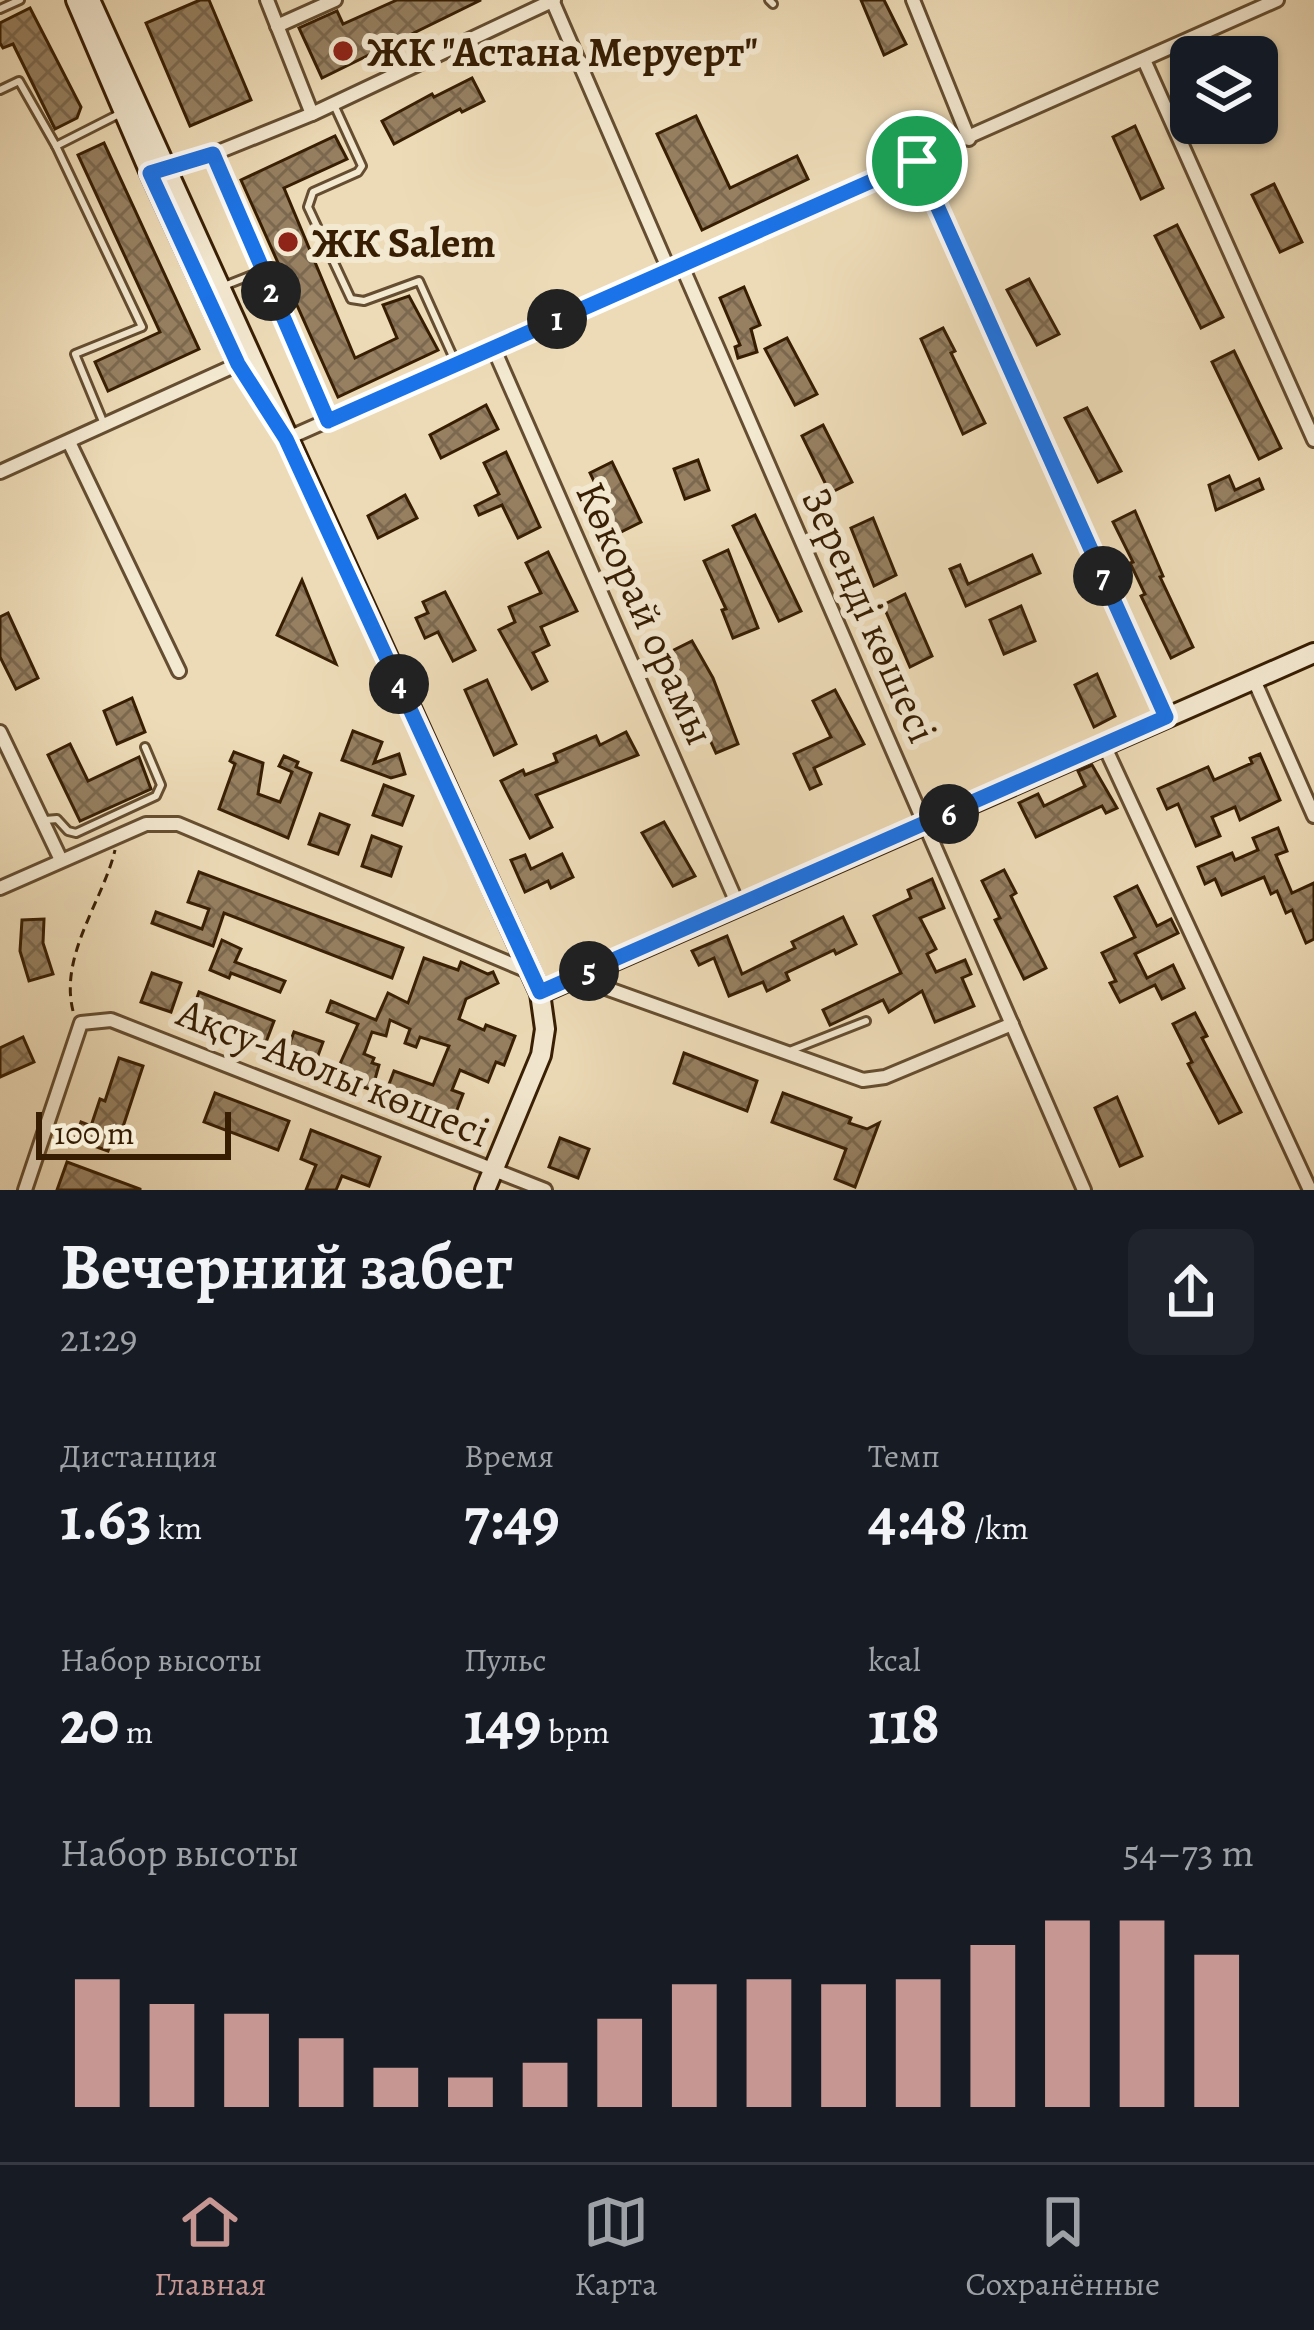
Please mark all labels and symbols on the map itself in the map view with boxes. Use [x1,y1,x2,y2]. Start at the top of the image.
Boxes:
place label: ЖК "Астана Меруерт" [367,23,758,80]
marker: ЖК "Астана Меруерт" [330,38,356,64]
pin [866,110,968,212]
place label: ЖК Salem [312,214,496,271]
marker: ЖК Salem [275,229,301,255]
pin: 2 [241,261,301,321]
pin: 1 [527,289,587,349]
street label: Көкорай орамы [563,472,729,754]
street label: Зеренді көшесі [788,479,952,751]
pin: 7 [1073,546,1133,606]
pin: 4 [369,654,429,714]
pin: 6 [919,784,979,844]
pin: 5 [559,941,619,1001]
street label: Ақсу-Аюлы көшесі [168,983,499,1161]
scale bar [36,1106,231,1159]

